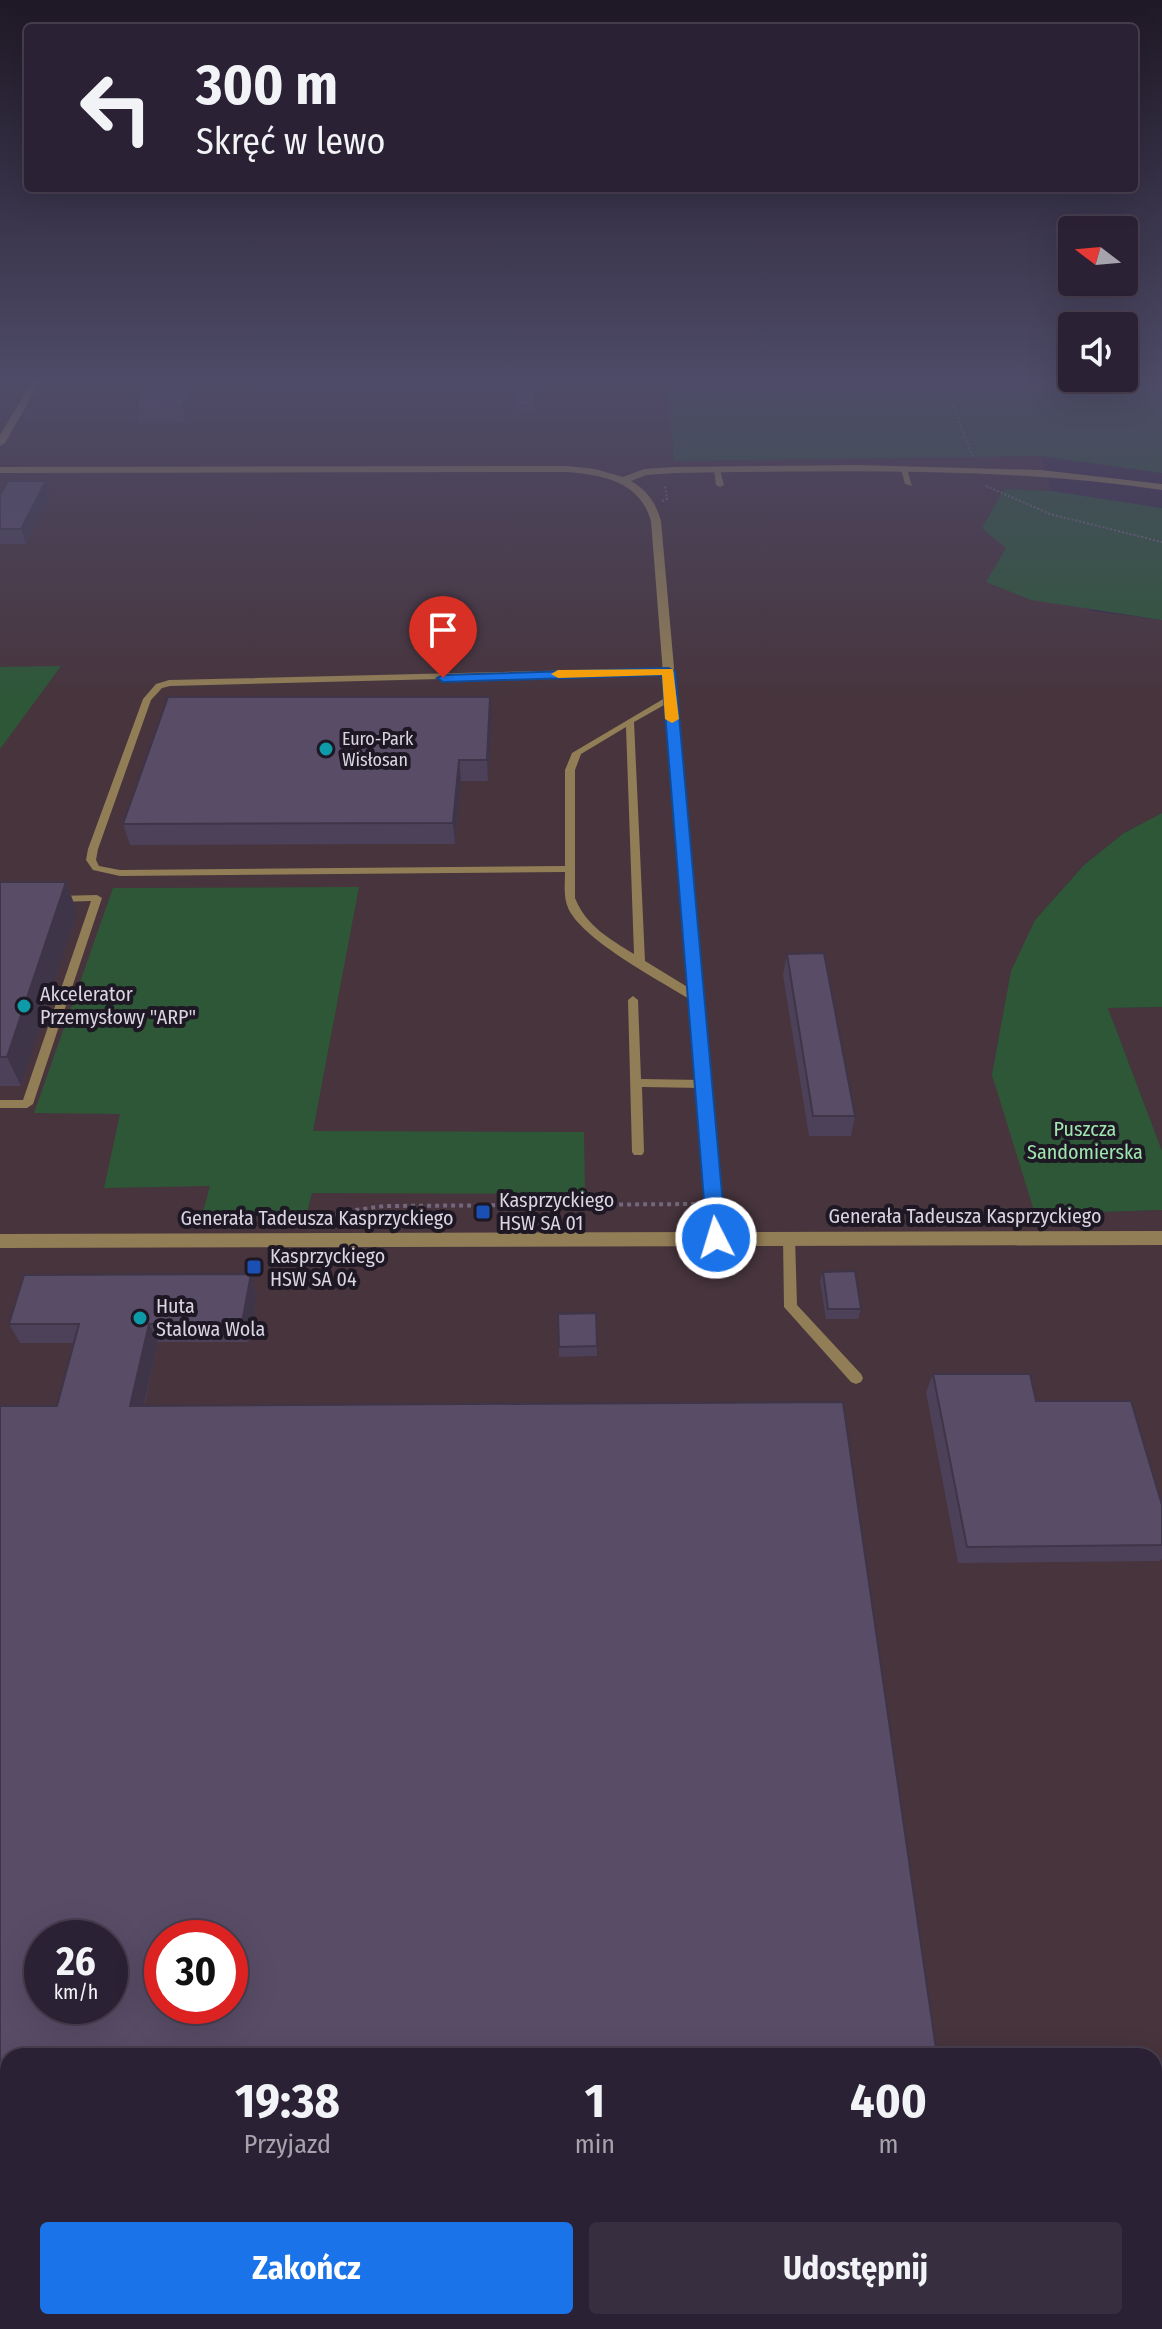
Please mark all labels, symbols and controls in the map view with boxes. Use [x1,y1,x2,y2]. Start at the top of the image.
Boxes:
text: 300 m [196,52,338,119]
icon: left [64,56,168,160]
text: Skręć w lewo [196,120,386,164]
north arrow [1058,216,1138,296]
map controls [1058,216,1138,392]
button: sound [1058,312,1138,392]
pin [409,596,477,678]
icon: arrive [421,608,465,652]
place label: Euro-Park Wisłosan [342,728,414,771]
marker: Euro-Park Wisłosan [317,740,335,758]
place label: Akcelerator Przemysłowy "ARP" [40,982,196,1029]
marker: Akcelerator Przemysłowy "ARP" [15,997,33,1015]
park label: Puszcza Sandomierska [1027,1117,1143,1164]
place label: Kasprzyckiego HSW SA 01 [499,1188,614,1235]
position arrow [674,1196,758,1280]
marker: Kasprzyckiego HSW SA 01 [474,1203,492,1221]
street label: Generała Tadeusza Kasprzyckiego [829,1204,1101,1228]
street label: Generała Tadeusza Kasprzyckiego [181,1206,453,1230]
place label: Kasprzyckiego HSW SA 04 [270,1244,385,1291]
marker: Kasprzyckiego HSW SA 04 [245,1258,263,1276]
place label: Huta Stalowa Wola [156,1294,265,1341]
marker: Huta Stalowa Wola [131,1309,149,1327]
speed limit sign: 30 [144,1920,248,2024]
text: 26 [56,1938,96,1986]
text: km/h [54,1980,98,2004]
text: 19:38 [235,2072,340,2130]
text: 1 [585,2072,605,2130]
text: 400 [850,2072,927,2130]
text: Przyjazd [244,2129,331,2160]
text: min [575,2129,615,2160]
text: m [879,2129,899,2160]
button: Zakończ [40,2222,573,2314]
button: Udostępnij [589,2222,1122,2314]

